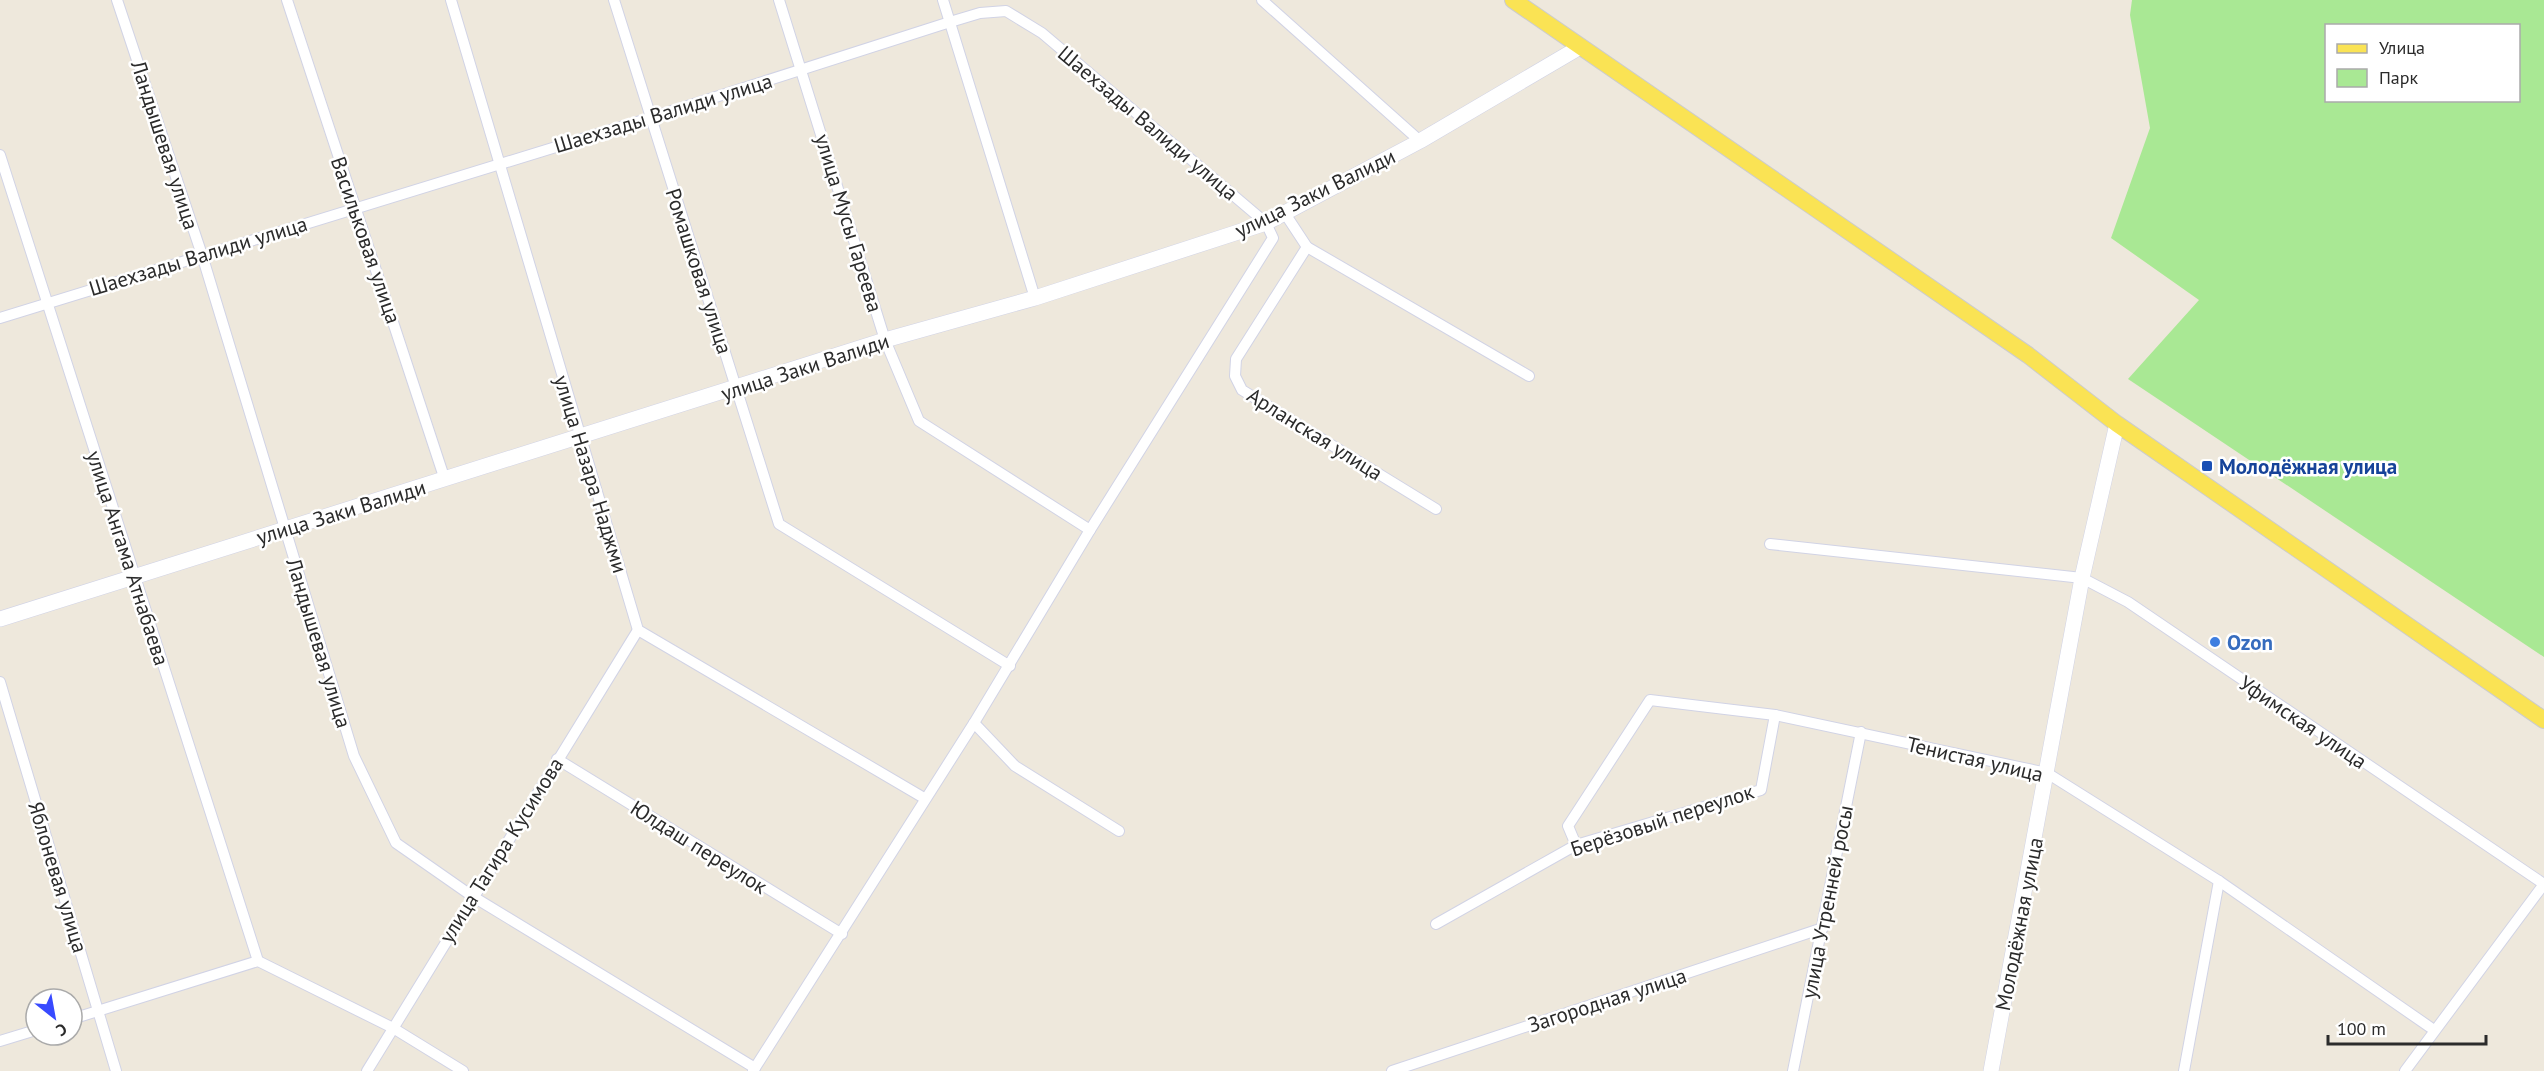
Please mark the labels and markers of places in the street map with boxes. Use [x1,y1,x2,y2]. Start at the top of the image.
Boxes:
place label: Молодёжная улица [2219,453,2397,480]
marker: Молодёжная улица [2200,459,2214,473]
place label: Ozon [2227,629,2273,656]
marker: Ozon [2208,635,2222,649]

